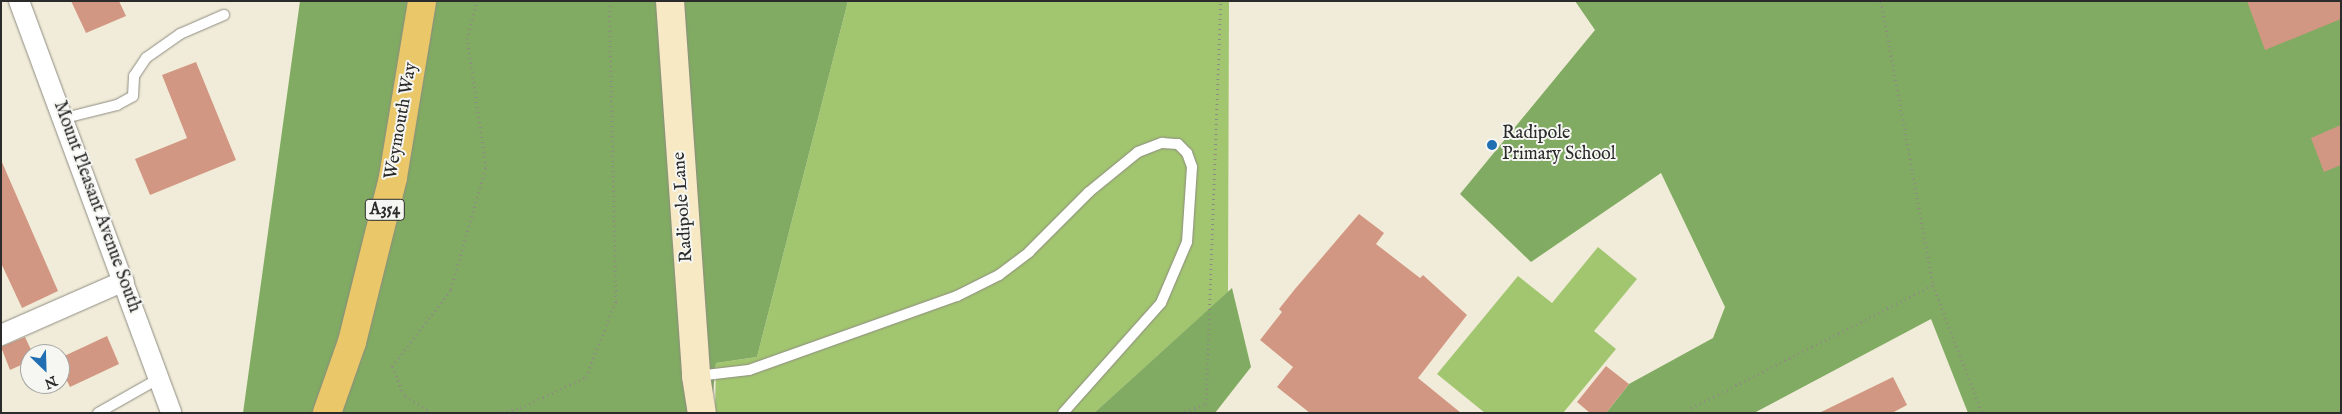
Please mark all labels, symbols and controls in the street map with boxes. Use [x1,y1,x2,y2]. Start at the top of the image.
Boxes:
street label: Weymouth Way [381,61,423,181]
street label: Mount Pleasant Avenue South [48,98,144,316]
place label: Radipole Primary School [1502,124,1616,166]
marker: Radipole Primary School [1486,139,1498,151]
street label: Radipole Lane [669,151,699,263]
road number: A354 [364,196,406,224]
north arrow [20,344,70,394]
text: N [41,371,60,392]

